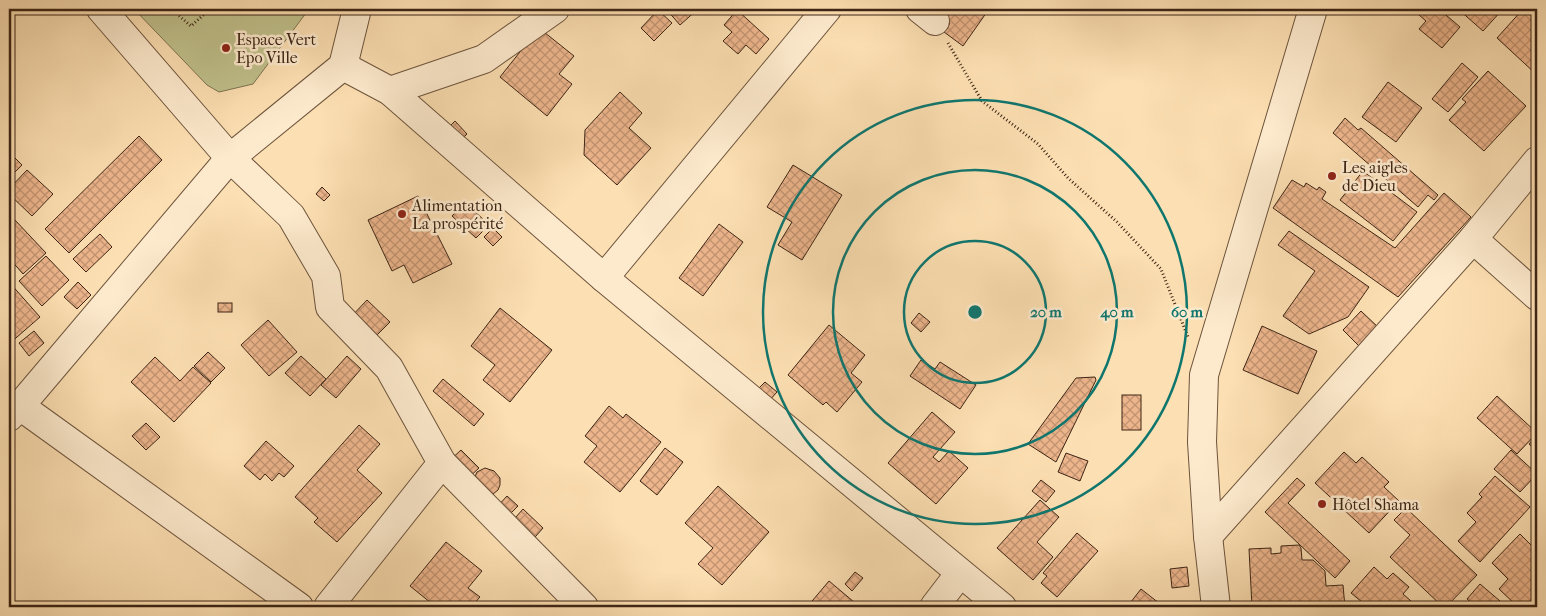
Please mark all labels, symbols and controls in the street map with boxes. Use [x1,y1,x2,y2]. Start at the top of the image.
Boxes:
place label: Espace Vert Epo Ville [236,30,316,67]
marker: Espace Vert Epo Ville [220,42,232,54]
place label: Les aigles de Dieu [1342,158,1408,195]
marker: Les aigles de Dieu [1326,170,1338,182]
place label: Alimentation La prospérité [411,196,504,233]
marker: Alimentation La prospérité [396,208,408,220]
centre of rings [966,303,984,321]
text: 20 m [1030,303,1062,321]
text: 40 m [1100,303,1134,321]
text: 60 m [1171,303,1204,321]
place label: Hôtel Shama [1332,495,1420,514]
marker: Hôtel Shama [1316,498,1328,510]

